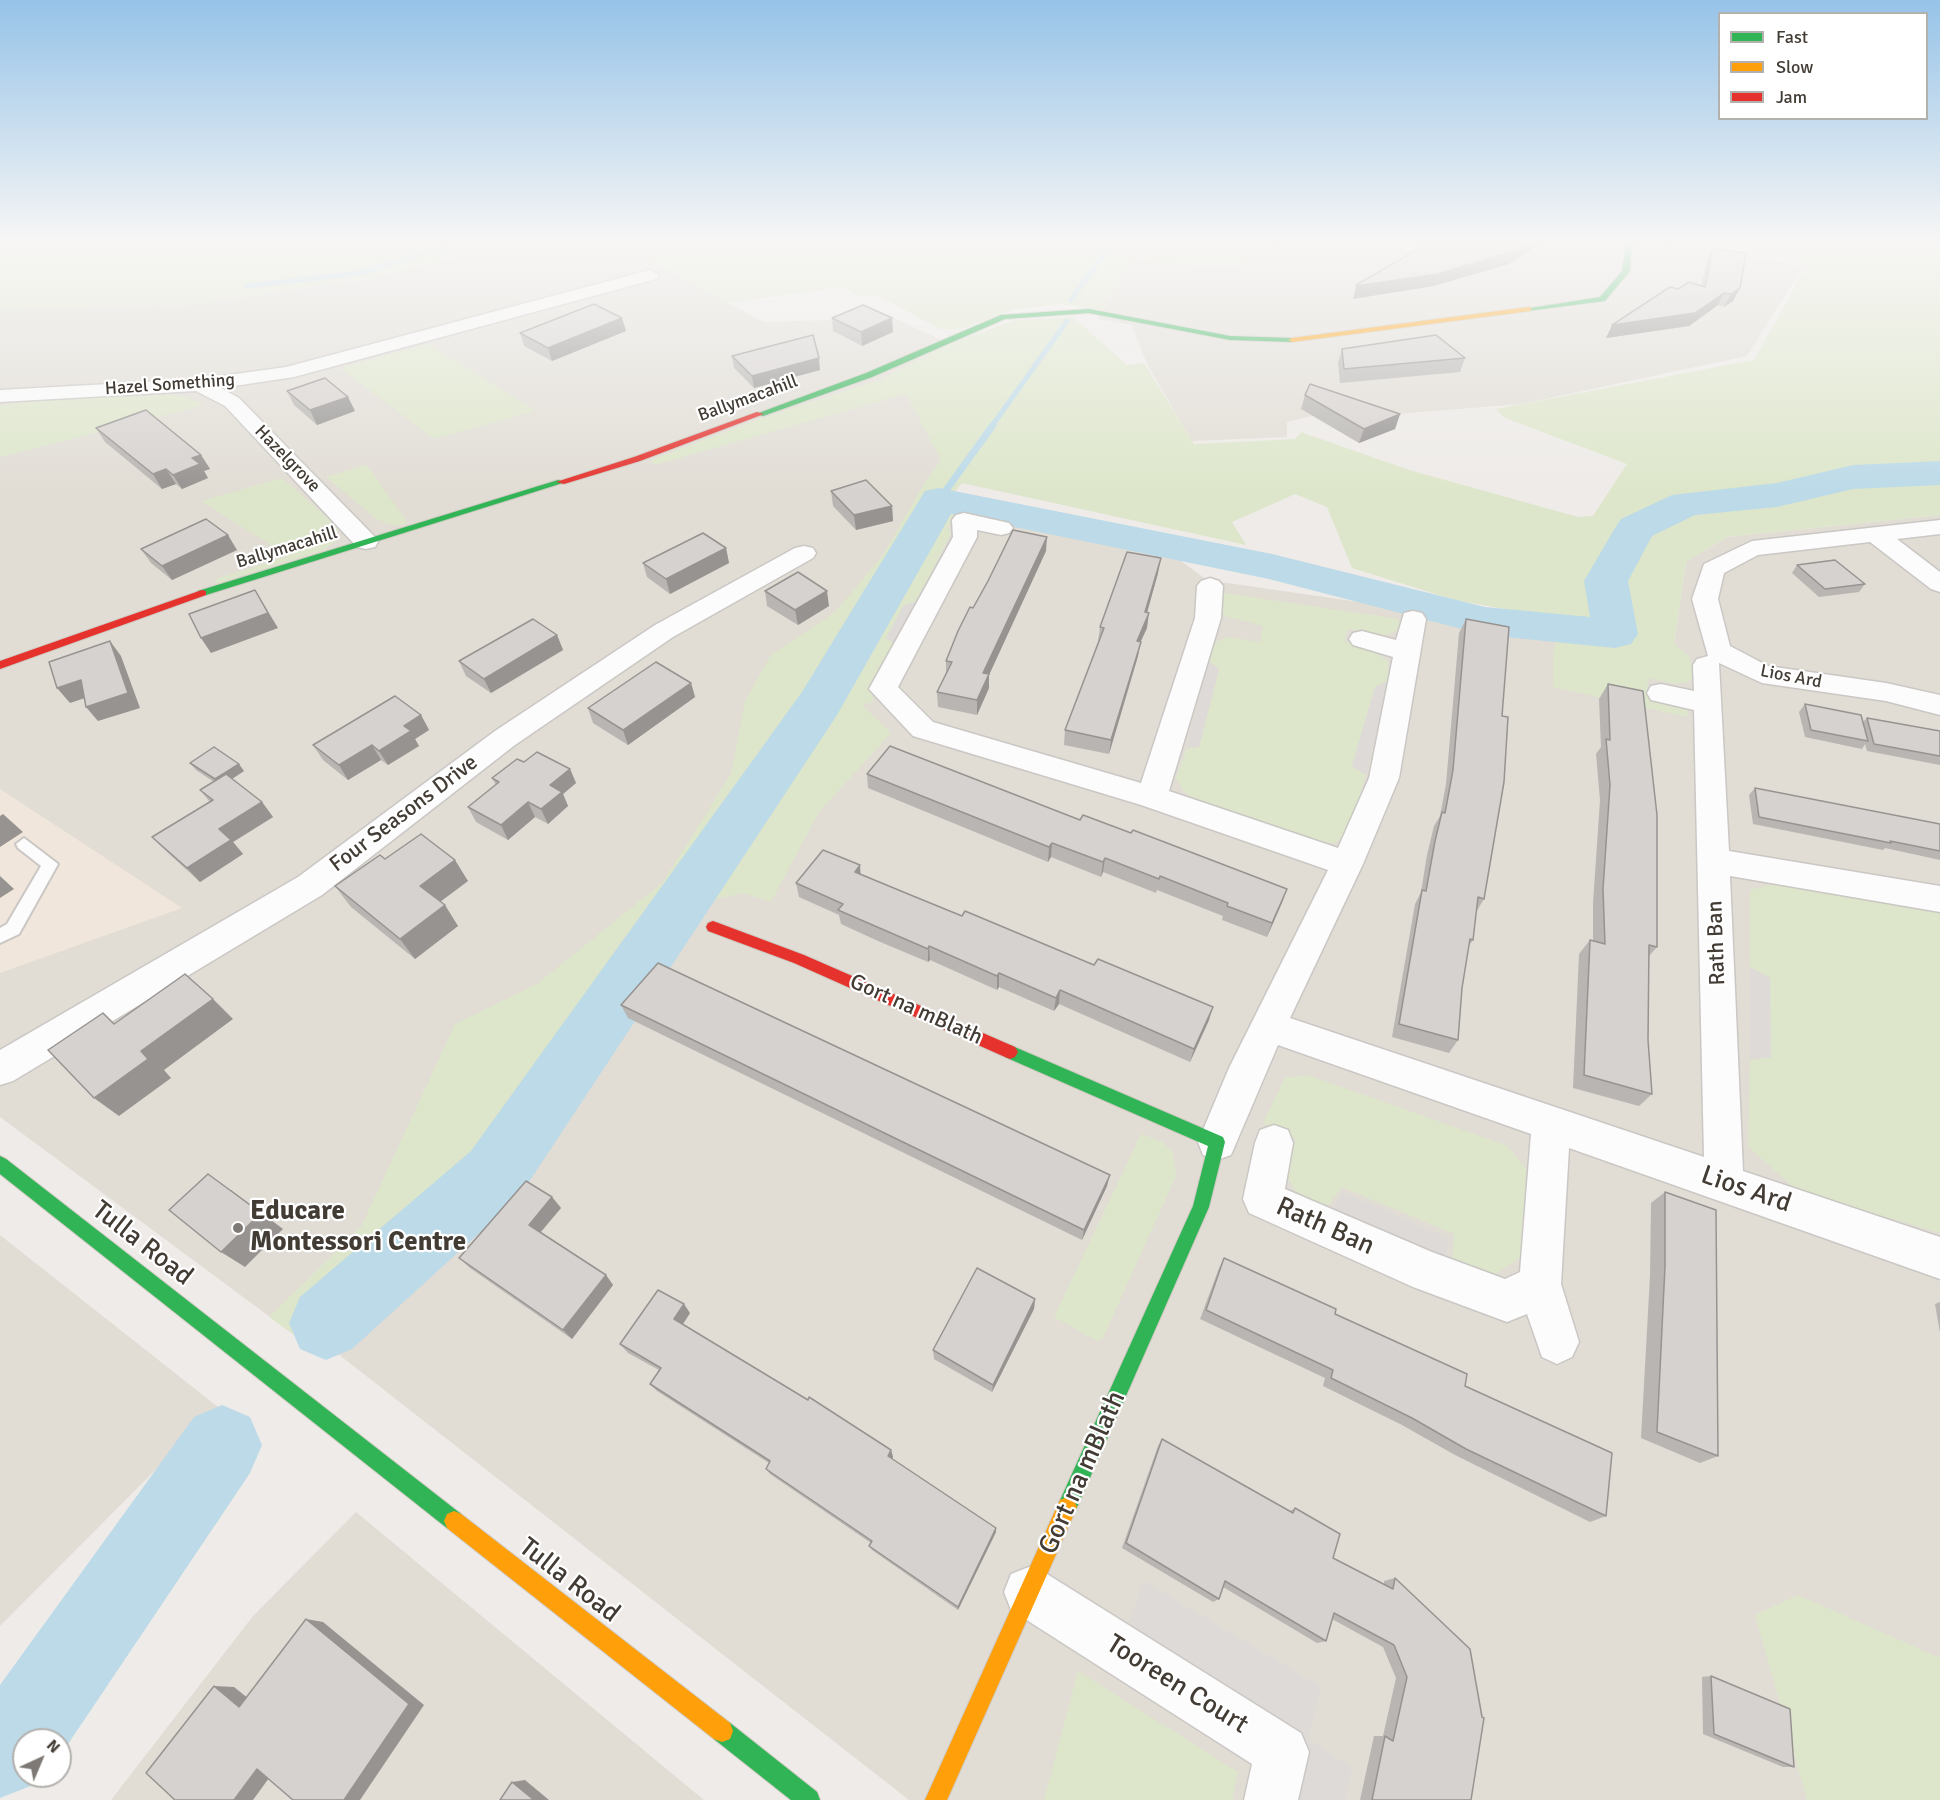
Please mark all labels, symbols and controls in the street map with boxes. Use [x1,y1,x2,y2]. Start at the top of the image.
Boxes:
legend [1718,12,1928,120]
text: Fast [1776,26,1808,48]
text: Slow [1776,56,1813,78]
text: Jam [1776,86,1807,108]
street label: Hazel Something [104,370,236,400]
street label: Ballymacahill [695,371,801,427]
street label: Hazelgrove [250,421,324,497]
street label: Ballymacahill [234,522,340,574]
street label: Lios Ard [1758,660,1824,694]
street label: Four Seasons Drive [325,750,483,878]
street label: Rath Ban [1702,900,1732,986]
street label: Gort na mBlath [845,969,987,1051]
street label: Lios Ard [1697,1160,1795,1220]
street label: Rath Ban [1271,1191,1379,1263]
street label: Tulla Road [85,1195,199,1293]
place label: Educare Montessori Centre [250,1196,466,1259]
marker: Educare Montessori Centre [231,1221,245,1235]
street label: Gort na mBlath [1033,1386,1133,1560]
street label: Tulla Road [512,1532,626,1630]
street label: Tooreen Court [1100,1629,1254,1741]
north arrow [12,1728,72,1788]
text: N [42,1735,64,1758]

